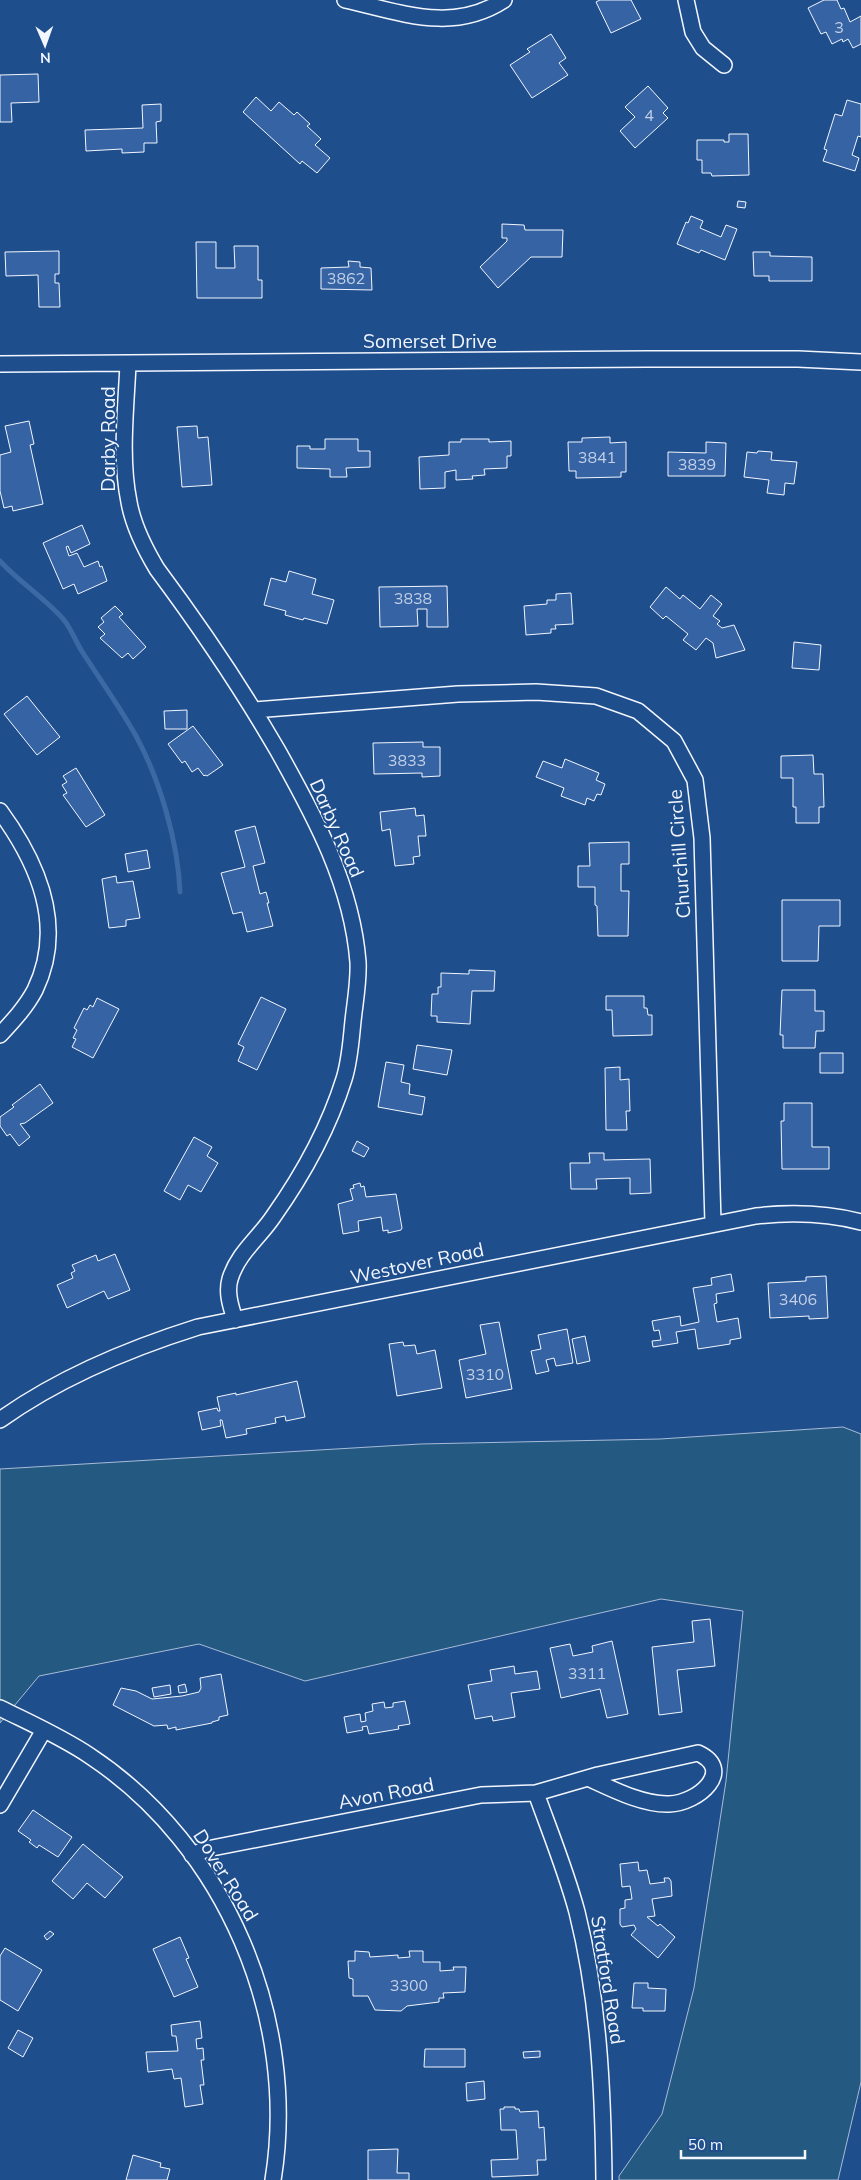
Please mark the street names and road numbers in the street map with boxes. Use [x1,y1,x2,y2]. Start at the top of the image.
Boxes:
street label: Somerset Drive [363,329,497,353]
street label: Darby Road [96,386,120,492]
street label: Darby Road [305,775,369,881]
street label: Churchill Circle [663,789,695,919]
street label: Westover Road [348,1237,486,1289]
street label: Avon Road [336,1772,436,1814]
street label: Dover Road [188,1825,264,1925]
street label: Stratford Road [586,1914,630,2046]

